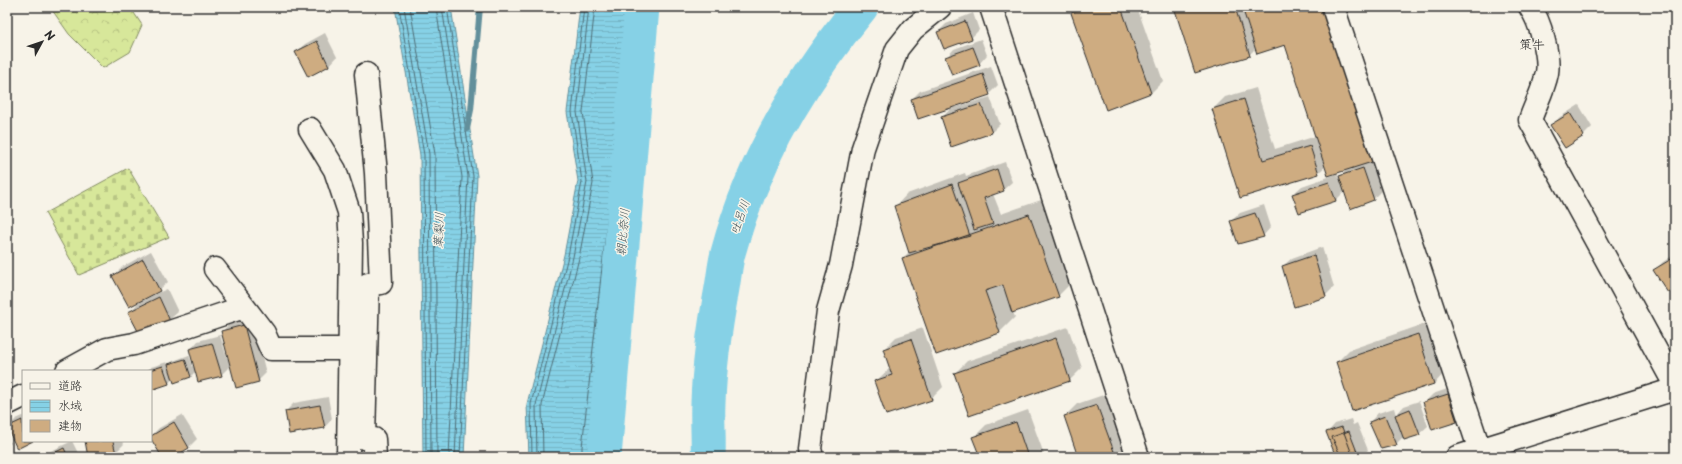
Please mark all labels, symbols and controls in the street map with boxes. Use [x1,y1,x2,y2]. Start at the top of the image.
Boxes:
north arrow [22,22,62,62]
text: N [41,26,60,44]
district label: 策牛 [1519,34,1545,53]
water label: 吐呂川 [725,197,753,237]
water label: 朝比奈川 [611,207,633,257]
water label: 葉梨川 [428,211,448,248]
legend [22,370,152,442]
text: 道路 [58,376,82,394]
text: 水域 [58,396,82,414]
text: 建物 [58,416,82,434]

